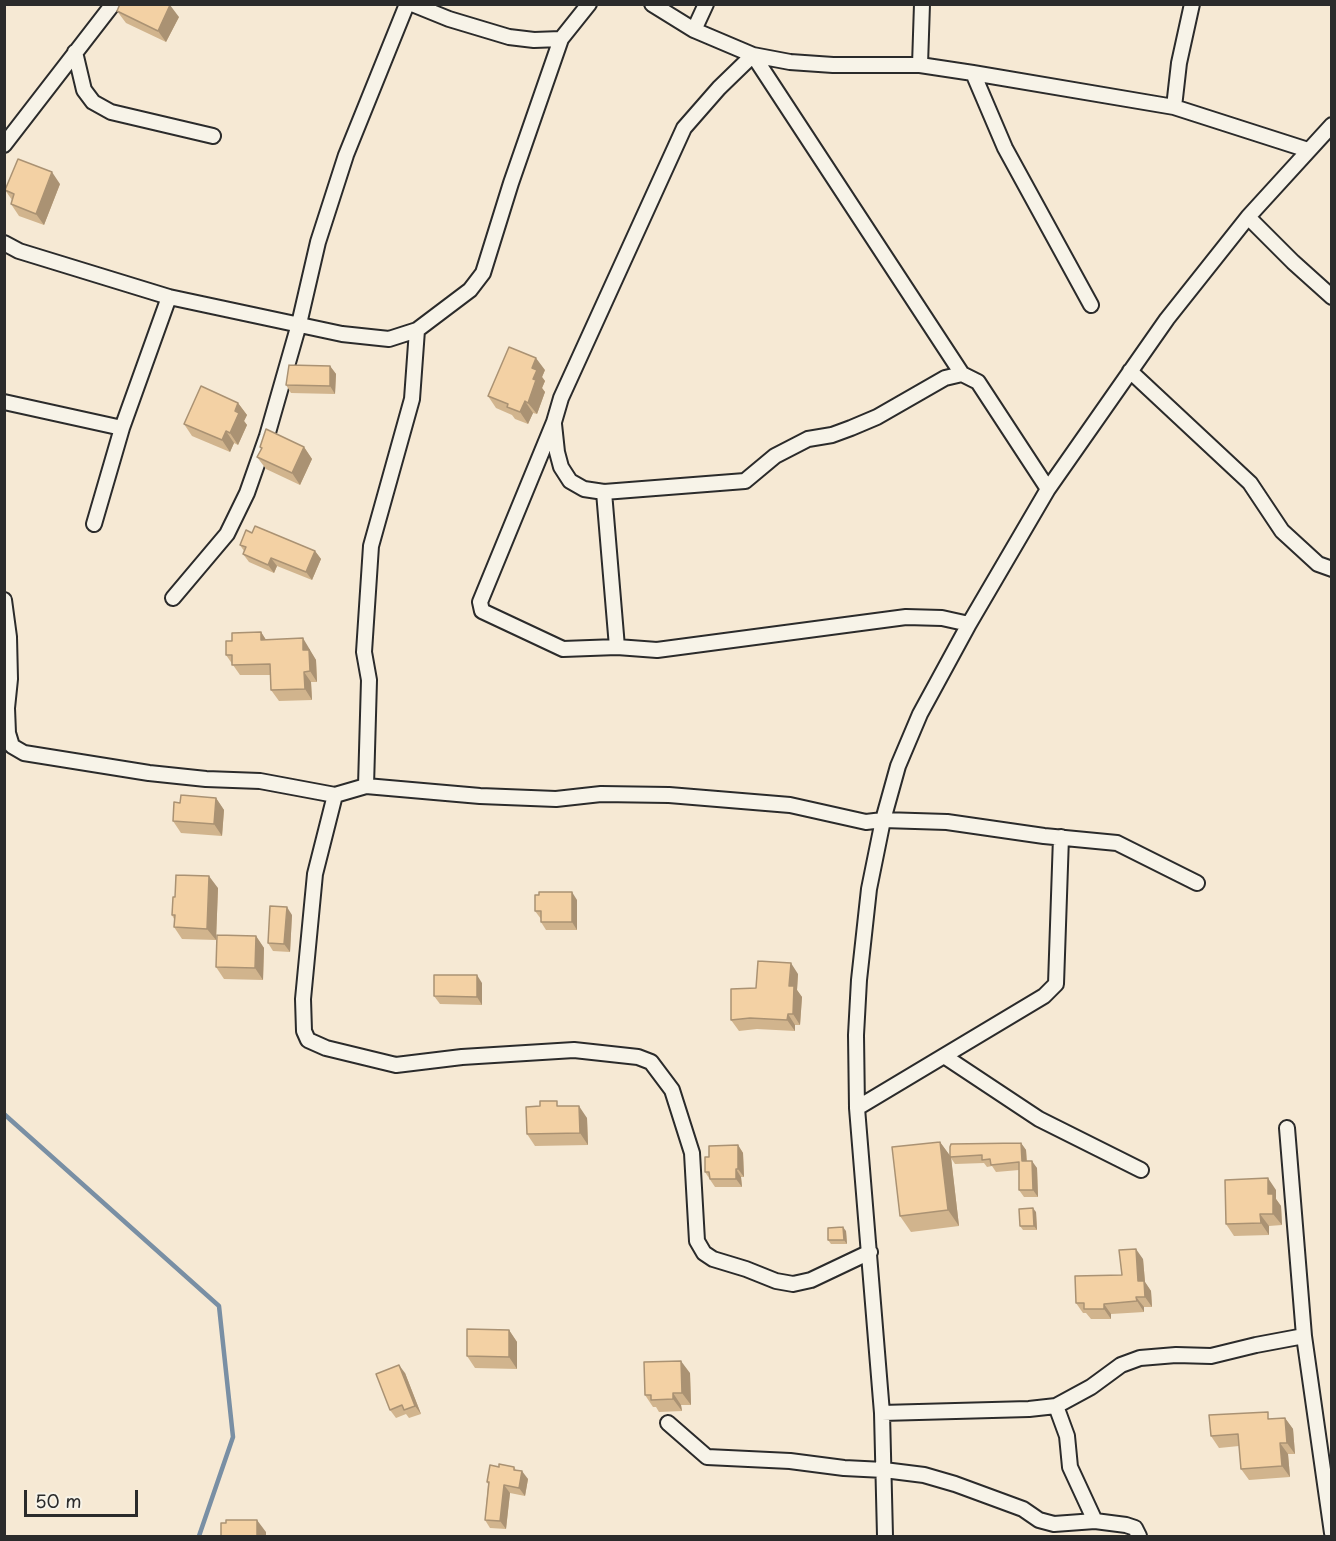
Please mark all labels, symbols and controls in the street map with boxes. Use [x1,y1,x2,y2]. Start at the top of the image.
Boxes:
scale bar [27,1478,141,1516]
text: 50 m [35,1487,82,1514]

